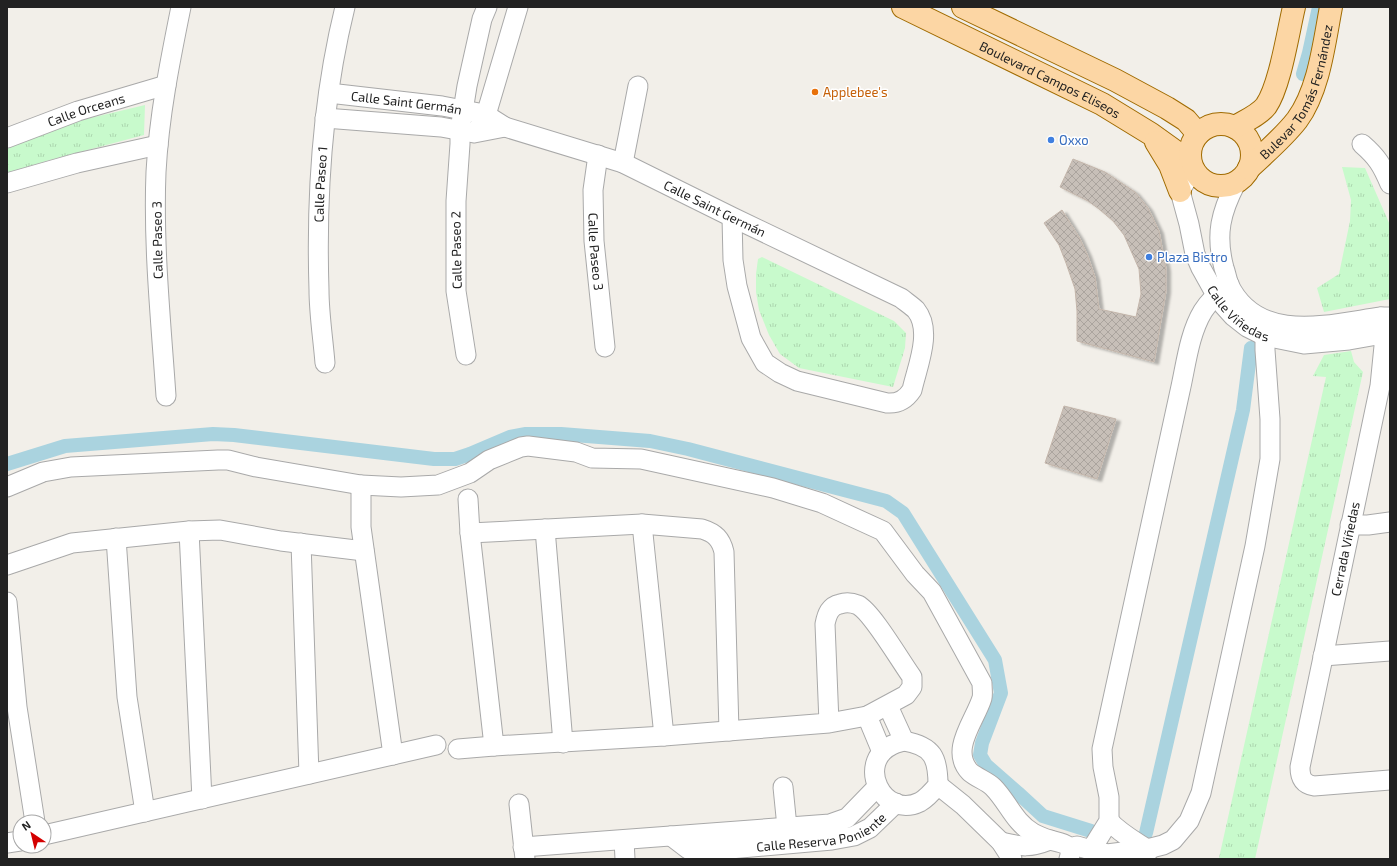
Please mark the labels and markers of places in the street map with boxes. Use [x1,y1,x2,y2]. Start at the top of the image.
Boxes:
place label: Applebee's [823,84,888,100]
marker: Applebee's [810,87,820,97]
place label: Oxxo [1059,132,1089,148]
marker: Oxxo [1046,135,1056,145]
place label: Plaza Bistro [1157,249,1228,265]
marker: Plaza Bistro [1144,252,1154,262]

